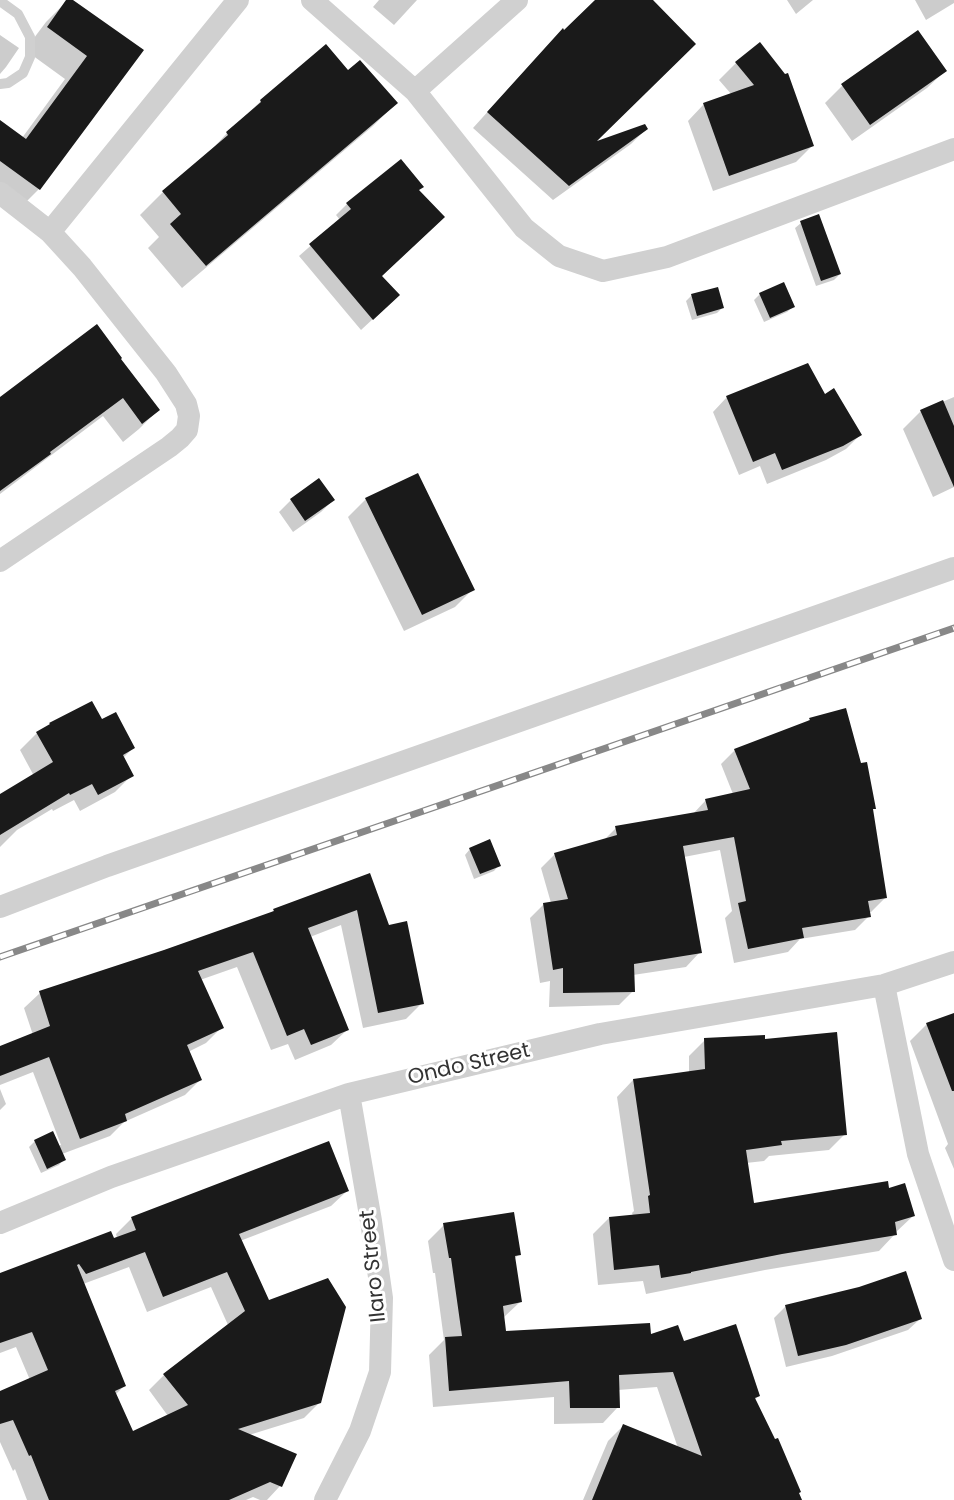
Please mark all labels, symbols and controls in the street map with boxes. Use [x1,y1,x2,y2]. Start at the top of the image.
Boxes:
street label: Ondo Street [405,1039,533,1091]
street label: Ilaro Street [356,1209,392,1323]

